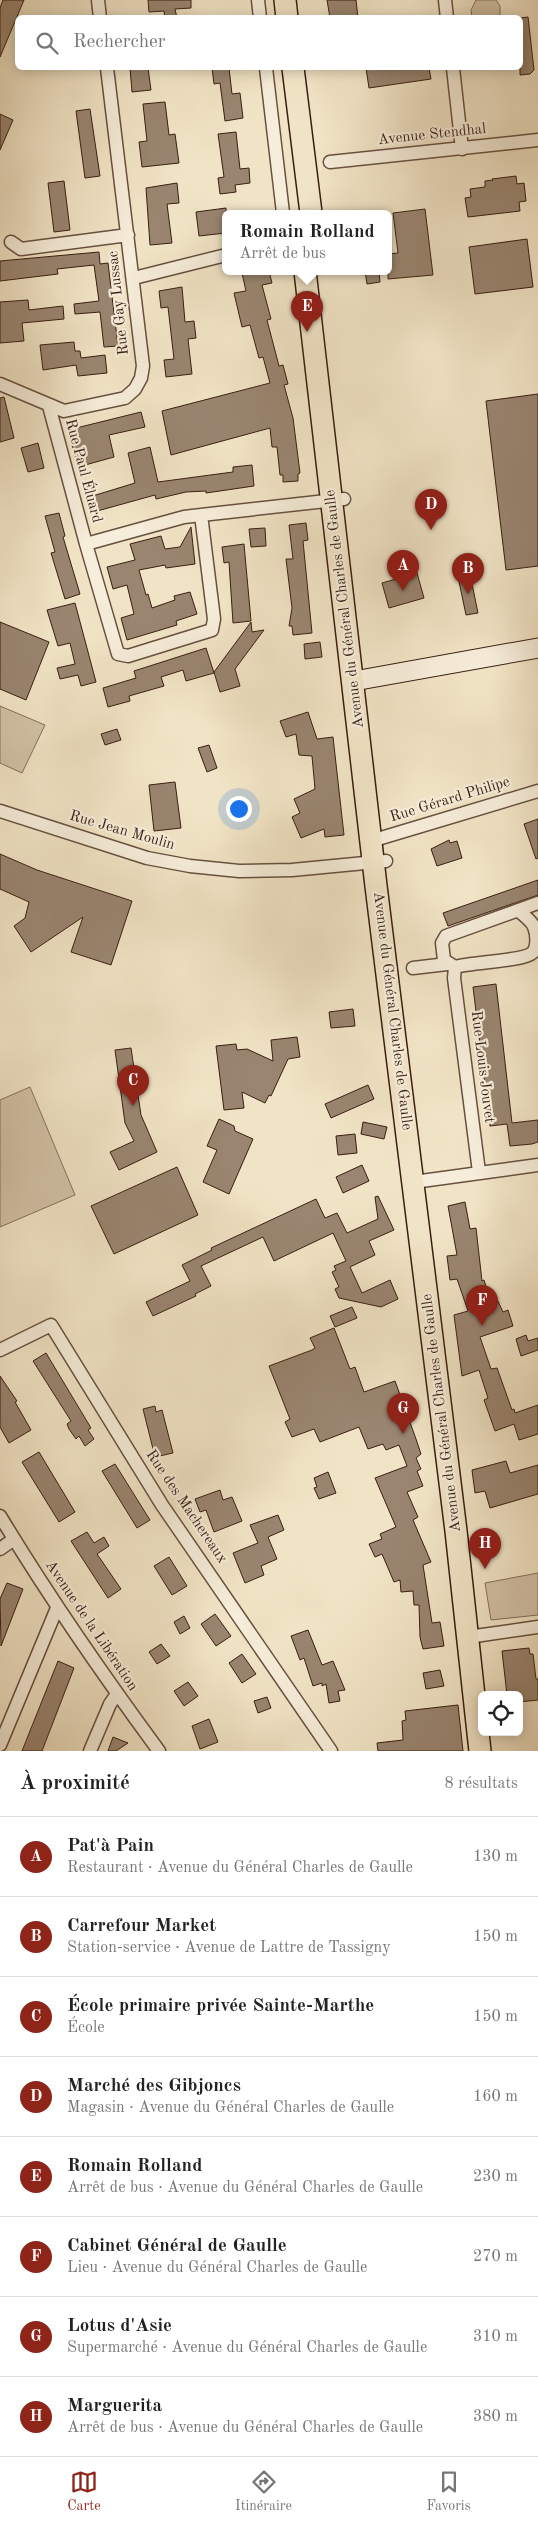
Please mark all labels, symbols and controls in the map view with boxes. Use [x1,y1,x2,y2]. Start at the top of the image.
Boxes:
search box [15,15,523,70]
icon: search [33,29,61,57]
text: Rechercher [73,33,166,52]
street label: Avenue Stendhal [377,122,487,148]
popup [222,210,392,275]
text: Romain Rolland [239,223,375,242]
text: Arrêt de bus [239,246,326,262]
street label: Rue Gay Lussac [106,250,132,356]
pin: E [291,291,323,332]
street label: Rue Paul Éluard [62,417,107,525]
street label: Avenue du Général Charles de Gaulle [323,489,367,729]
pin: D [415,489,447,530]
pin: A [387,550,419,591]
pin: B [452,553,484,594]
street label: Rue Gérard Philipe [388,775,512,825]
your location [226,796,252,822]
street label: Rue Jean Moulin [68,809,176,853]
street label: Avenue du Général Charles de Gaulle [370,891,414,1131]
street label: Rue Louis Jouvet [468,1010,496,1124]
pin: C [117,1065,149,1106]
pin: F [466,1285,498,1326]
street label: Avenue du Général Charles de Gaulle [420,1293,464,1533]
pin: G [387,1393,419,1434]
street label: Rue des Machereaux [143,1448,230,1567]
pin: H [469,1528,501,1569]
street label: Avenue de la Libération [42,1558,140,1694]
map controls [478,1691,523,1736]
button: locate [478,1691,523,1736]
text: À proximité [20,1773,130,1794]
text: 8 résultats [444,1776,518,1792]
text: Pat'à Pain [67,1837,154,1856]
text: A [30,1849,42,1865]
text: 130 m [473,1849,518,1865]
text: Restaurant · Avenue du Général Charles de Gaulle [67,1860,413,1876]
text: Carrefour Market [67,1917,216,1936]
text: B [30,1929,42,1945]
text: 150 m [473,1929,518,1945]
text: Station-service · Avenue de Lattre de Tassigny [67,1940,391,1956]
text: École primaire privée Sainte-Marthe [67,1997,374,2016]
text: C [31,2009,41,2025]
text: 150 m [473,2009,518,2025]
text: École [67,2020,105,2036]
text: Marché des Gibjoncs [67,2077,241,2096]
text: D [30,2089,42,2105]
text: 160 m [473,2089,518,2105]
text: Magasin · Avenue du Général Charles de Gaulle [67,2100,394,2116]
text: Romain Rolland [67,2157,202,2176]
text: E [30,2169,42,2185]
text: 230 m [473,2169,518,2185]
text: Arrêt de bus · Avenue du Général Charles de Gaulle [67,2180,423,2196]
text: Cabinet Général de Gaulle [67,2237,287,2256]
text: F [31,2249,41,2265]
text: 270 m [473,2249,518,2265]
text: Lieu · Avenue du Général Charles de Gaulle [67,2260,367,2276]
text: Lotus d'Asie [67,2317,172,2336]
text: G [30,2329,42,2345]
text: 310 m [473,2329,518,2345]
text: Supermarché · Avenue du Général Charles de Gaulle [67,2340,427,2356]
text: Marguerita [67,2397,162,2416]
text: H [29,2409,43,2425]
text: 380 m [473,2409,518,2425]
text: Arrêt de bus · Avenue du Général Charles de Gaulle [67,2420,423,2436]
tab: Carte [67,2468,101,2515]
tab: Itinéraire [235,2468,292,2515]
tab: Favoris [426,2468,471,2515]

